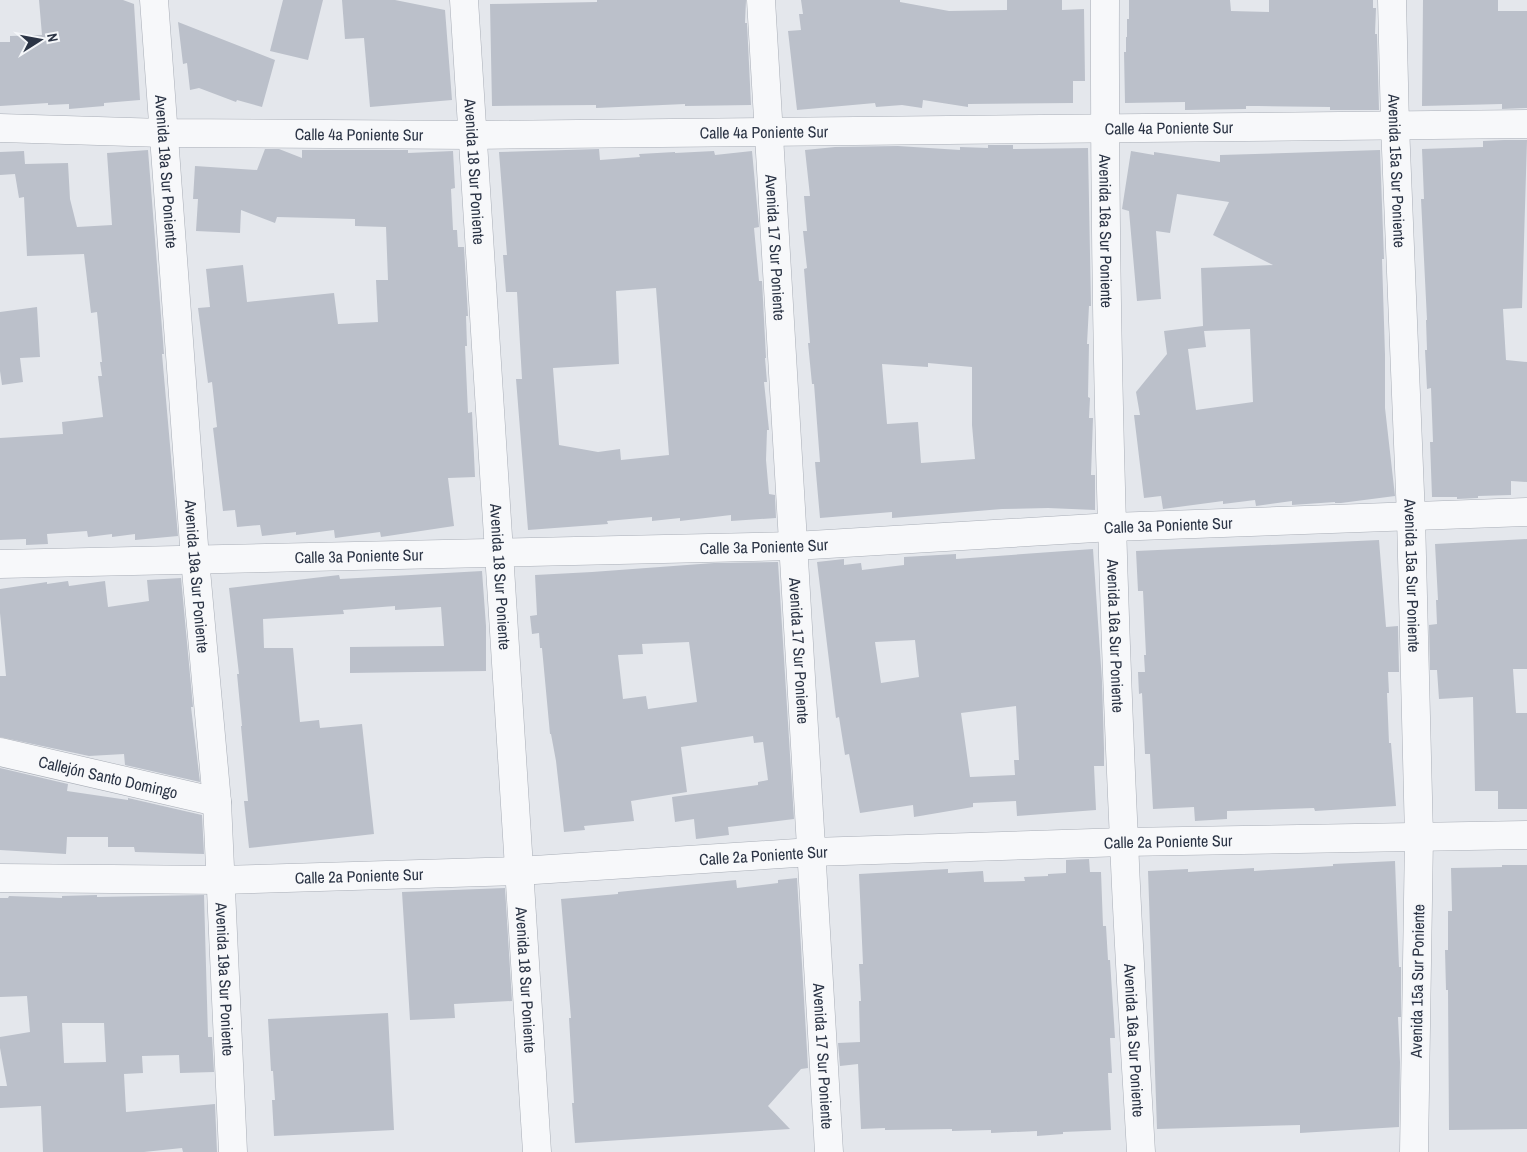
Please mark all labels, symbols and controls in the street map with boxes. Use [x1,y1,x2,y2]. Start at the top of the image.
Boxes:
north arrow [15,15,65,65]
text: N [43,32,62,43]
street label: Avenida 19a Sur Poniente [150,93,183,249]
street label: Avenida 15a Sur Poniente [1383,93,1411,248]
street label: Avenida 18 Sur Poniente [459,97,490,245]
street label: Calle 4a Poniente Sur [1105,116,1234,139]
street label: Calle 4a Poniente Sur [700,120,829,144]
street label: Calle 4a Poniente Sur [295,123,424,146]
street label: Avenida 16a Sur Poniente [1094,153,1118,308]
street label: Avenida 17 Sur Poniente [760,173,791,321]
street label: Avenida 15a Sur Poniente [1399,497,1425,653]
street label: Avenida 19a Sur Poniente [180,498,214,654]
street label: Avenida 18 Sur Poniente [485,502,516,651]
street label: Calle 3a Poniente Sur [1103,512,1233,538]
street label: Calle 3a Poniente Sur [699,533,829,559]
street label: Calle 3a Poniente Sur [294,543,424,568]
street label: Avenida 16a Sur Poniente [1102,558,1130,713]
street label: Avenida 17 Sur Poniente [784,576,815,725]
street label: Callejón Santo Domingo [36,750,180,804]
street label: Calle 2a Poniente Sur [1103,829,1233,854]
street label: Calle 2a Poniente Sur [699,840,828,870]
street label: Calle 2a Poniente Sur [294,863,424,889]
street label: Avenida 19a Sur Poniente [211,901,240,1057]
street label: Avenida 15a Sur Poniente [1405,904,1429,1059]
street label: Avenida 18 Sur Poniente [510,905,542,1054]
street label: Avenida 16a Sur Poniente [1119,962,1150,1118]
street label: Avenida 17 Sur Poniente [808,981,839,1130]

